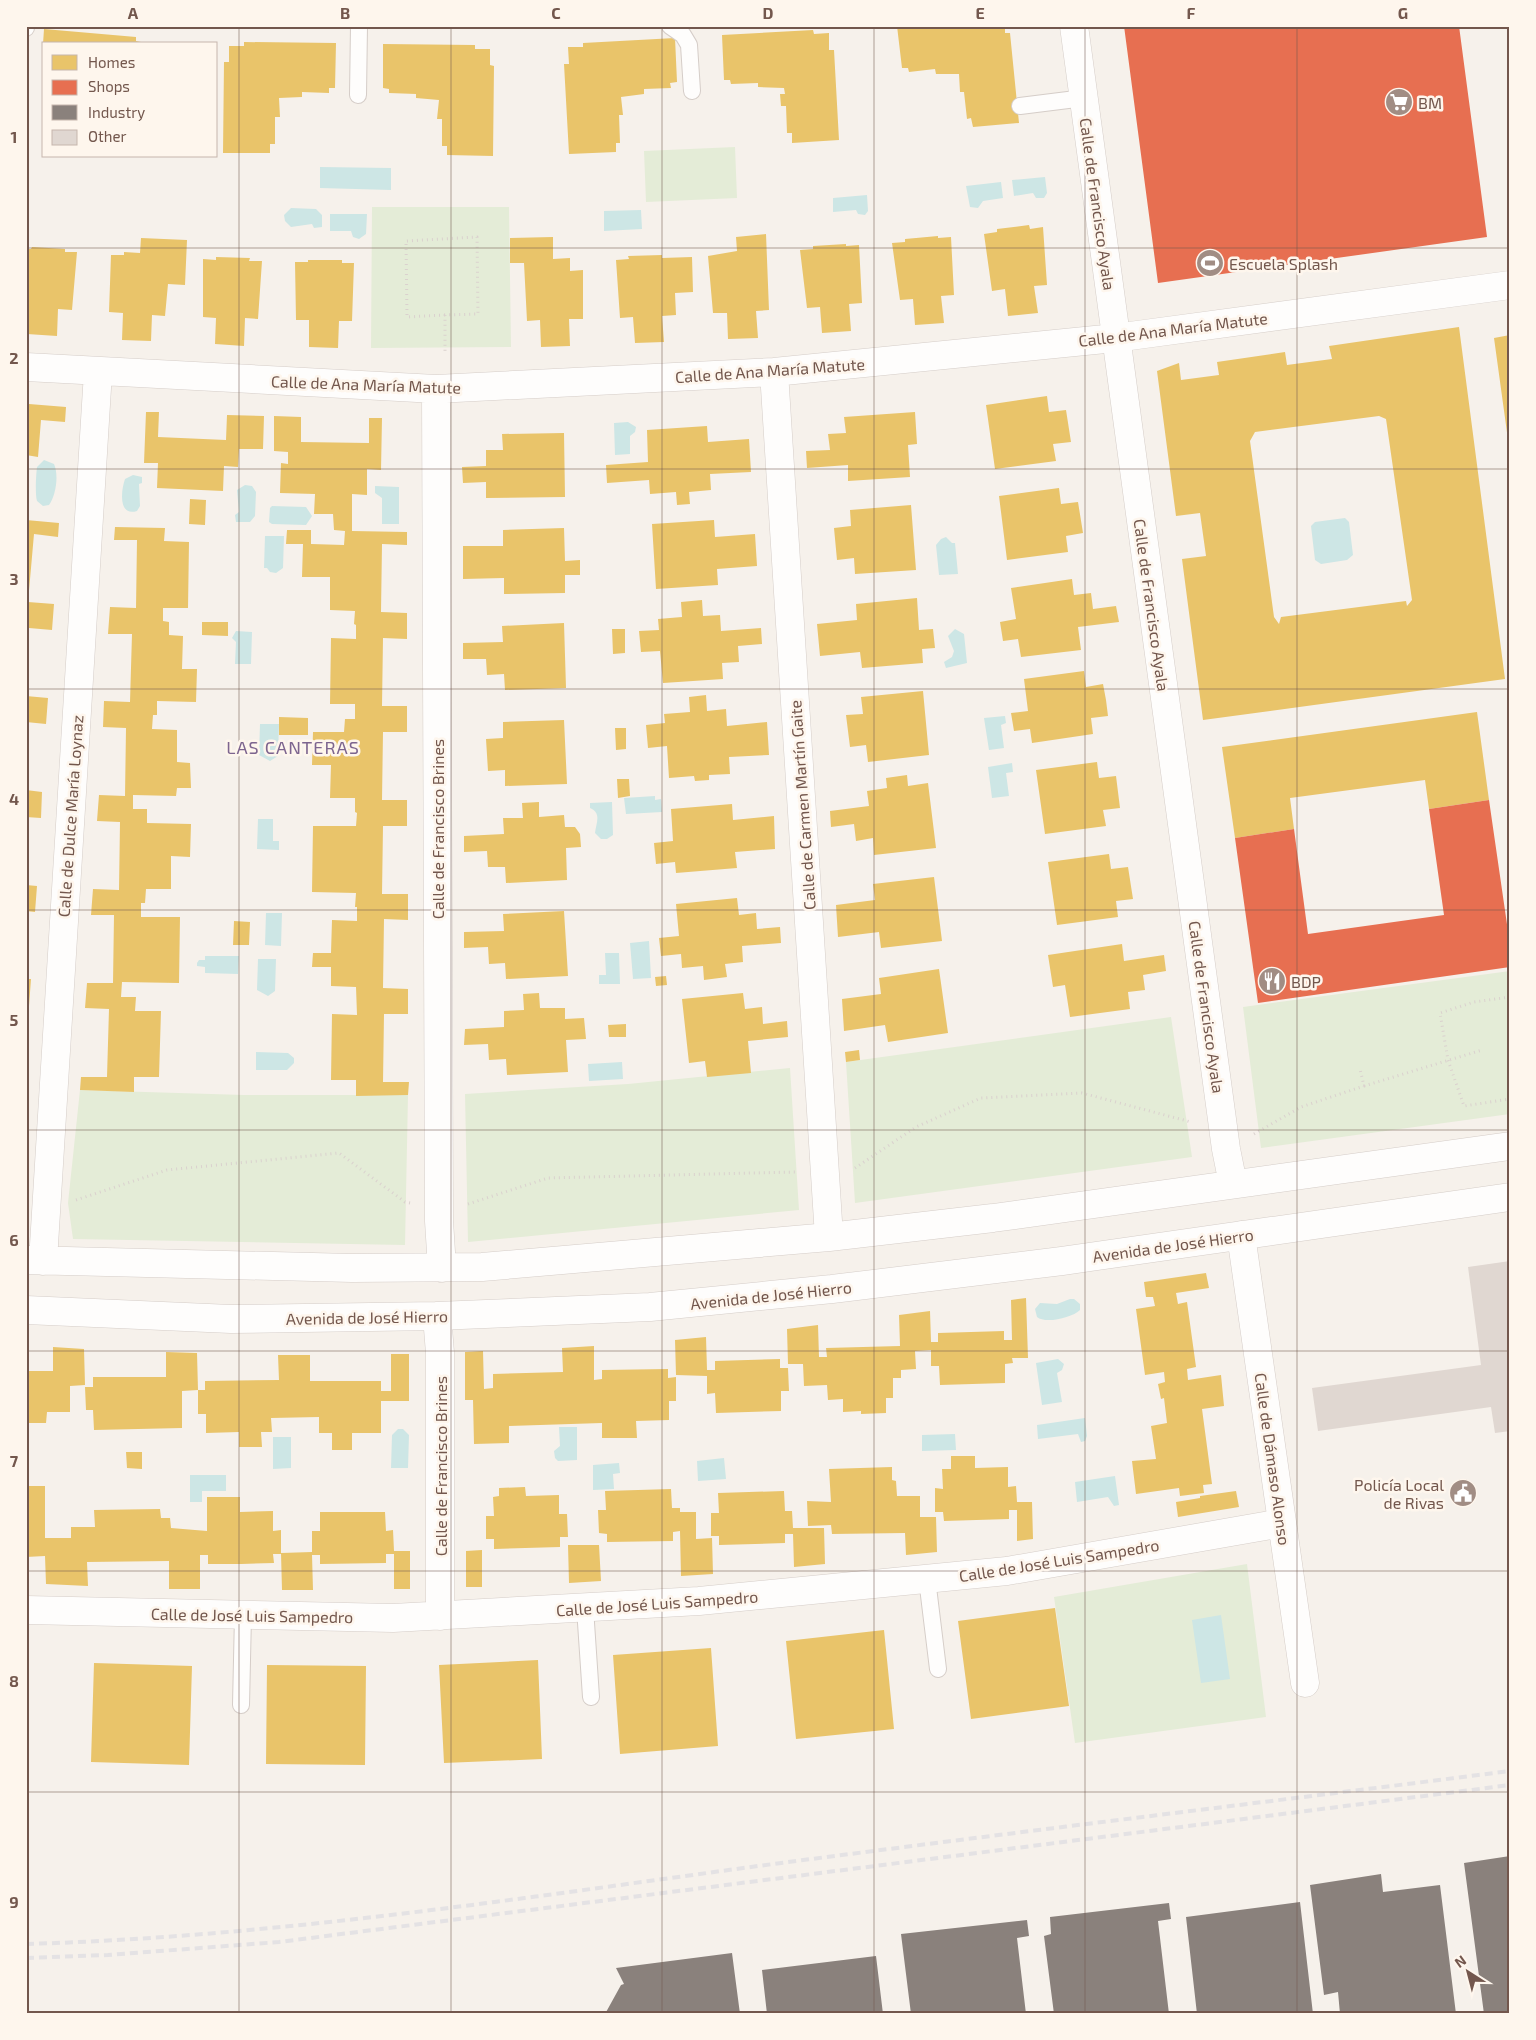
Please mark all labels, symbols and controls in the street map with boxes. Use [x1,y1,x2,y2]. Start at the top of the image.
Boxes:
text: A [128,3,139,22]
text: B [340,3,350,22]
text: C [551,3,561,22]
text: D [763,3,774,22]
text: E [975,3,985,22]
text: F [1187,3,1196,22]
text: G [1398,3,1408,22]
legend [42,42,218,158]
text: Homes [88,53,135,71]
text: Shops [88,77,130,95]
supermarket icon: BM [1384,87,1414,117]
place label: BM [1418,93,1442,112]
text: Industry [88,103,145,121]
street label: Calle de Francisco Ayala [1076,117,1120,291]
text: 1 [11,127,17,146]
text: Other [88,127,127,145]
sports icon: Escuela Splash [1195,248,1225,278]
place label: Escuela Splash [1229,254,1338,273]
street label: Calle de Ana María Matute [1077,308,1269,350]
text: 2 [9,348,19,367]
street label: Calle de Ana María Matute [674,354,866,386]
street label: Calle de Ana María Matute [271,371,461,397]
street label: Calle de Francisco Ayala [1130,518,1174,692]
text: 3 [9,569,19,588]
street label: Calle de Carmen Martín Gaite [785,699,819,911]
street label: Calle de Dulce María Loynaz [53,714,87,918]
district label: LAS CANTERAS [226,736,360,758]
street label: Calle de Francisco Brines [428,739,447,919]
text: 4 [9,789,19,808]
street label: Calle de Francisco Ayala [1185,920,1229,1094]
restaurant icon: BDP [1257,966,1287,996]
place label: BDP [1291,972,1321,991]
text: 5 [10,1010,19,1029]
street label: Avenida de José Hierro [1091,1224,1255,1266]
text: 6 [9,1230,19,1249]
street label: Avenida de José Hierro [689,1277,853,1313]
street label: Avenida de José Hierro [286,1306,448,1328]
street label: Calle de Dámaso Alonso [1251,1372,1295,1546]
street label: Calle de Francisco Brines [431,1376,450,1556]
text: 7 [10,1451,19,1470]
place label: Policía Local de Rivas [1354,1475,1444,1512]
public building icon: Policía Local de Rivas [1448,1478,1478,1508]
street label: Calle de José Luis Sampedro [958,1535,1160,1585]
street label: Calle de José Luis Sampedro [555,1586,759,1620]
street label: Calle de José Luis Sampedro [151,1604,353,1626]
text: 8 [9,1671,19,1690]
text: 9 [9,1892,19,1911]
north arrow [1444,1948,1494,1998]
text: N [1451,1951,1469,1971]

